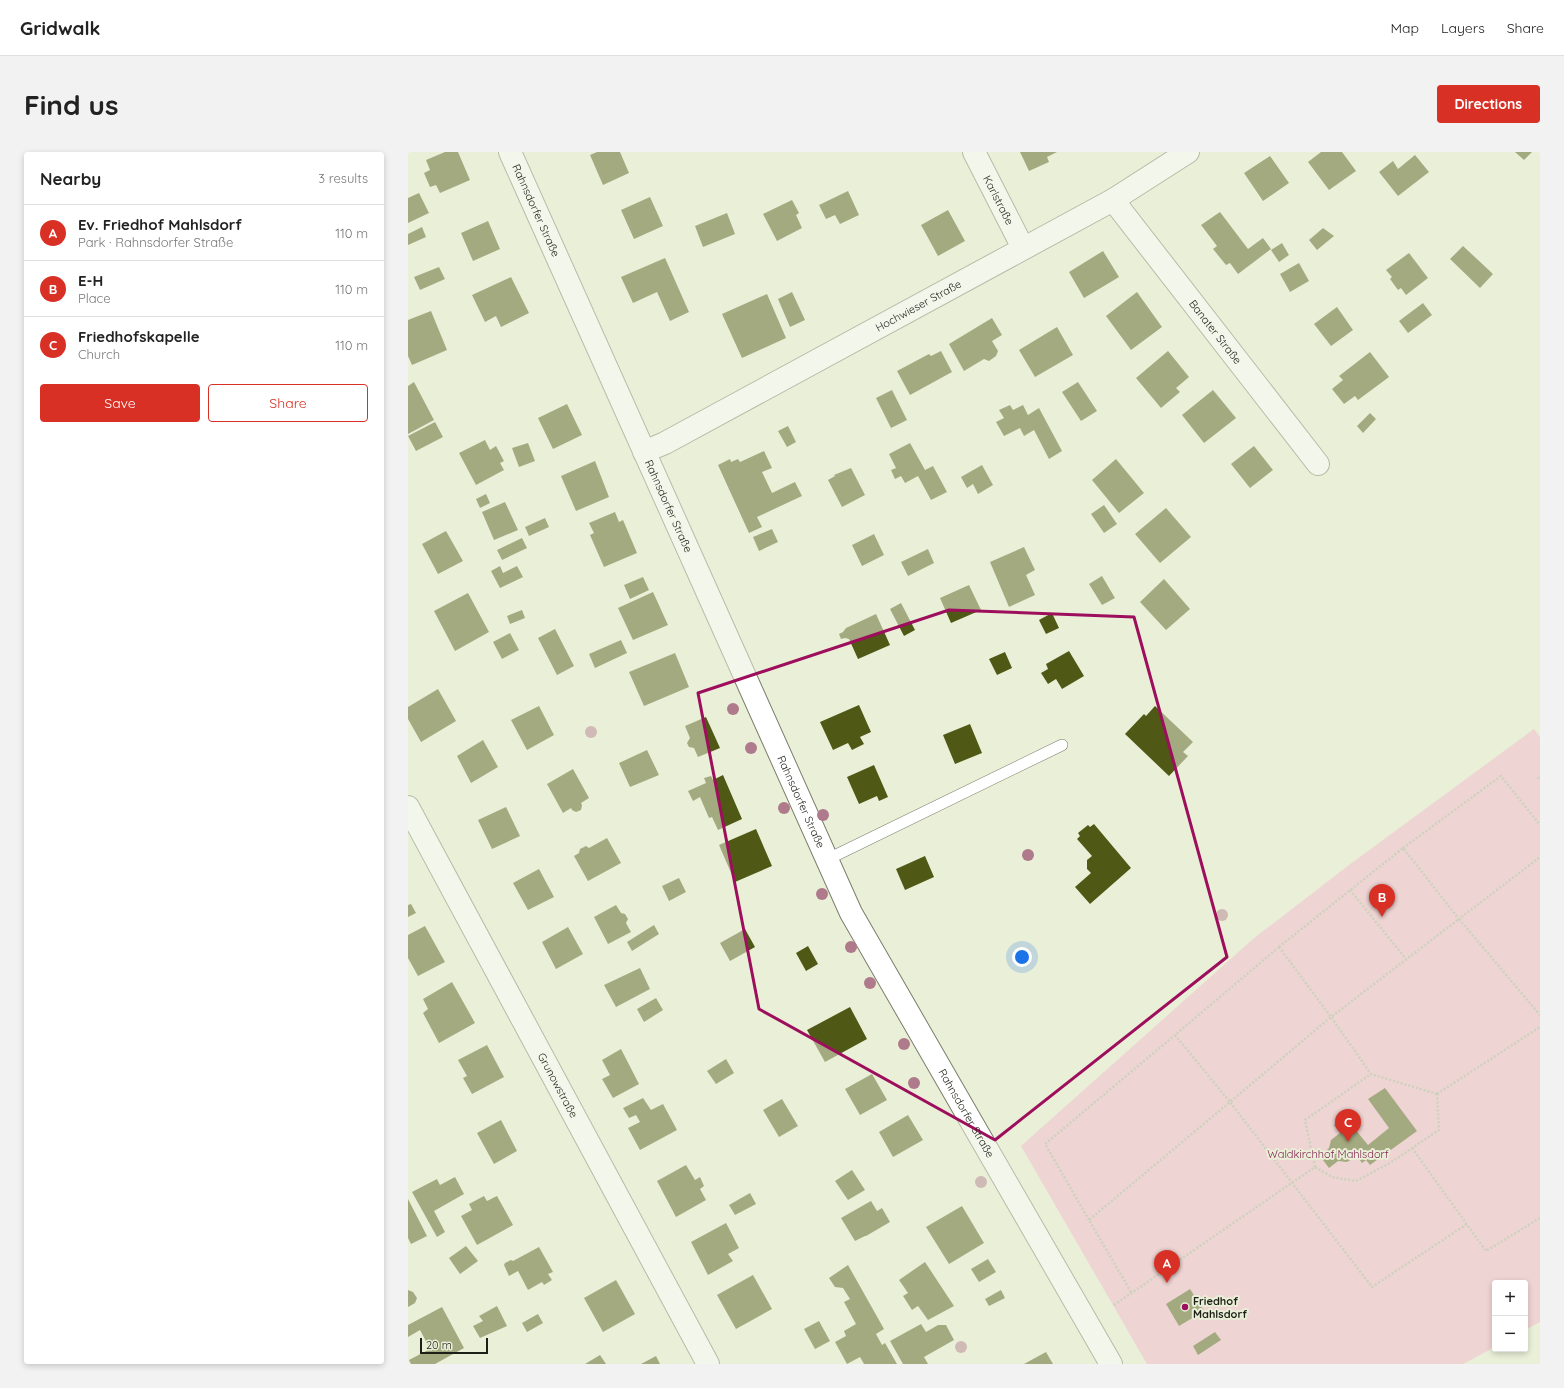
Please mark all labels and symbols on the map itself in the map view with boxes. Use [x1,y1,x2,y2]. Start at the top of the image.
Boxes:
street label: Rahnsdorfer Straße [509,162,563,259]
street label: Karlstraße [980,173,1017,227]
street label: Hochwieser Straße [873,277,964,335]
street label: Banater Straße [1186,297,1245,367]
street label: Rahnsdorfer Straße [642,458,696,555]
street label: Rahnsdorfer Straße [774,753,828,850]
pin: B [1369,884,1395,917]
your location [1012,947,1032,967]
street label: Grunowstraße [535,1050,581,1120]
street label: Rahnsdorfer Straße [935,1066,997,1160]
pin: C [1335,1109,1361,1142]
park label: Waldkirchhof Mahlsdorf [1267,1147,1389,1161]
pin: A [1154,1250,1180,1283]
place label: Friedhof Mahlsdorf [1193,1294,1247,1321]
marker: Friedhof Mahlsdorf [1180,1302,1190,1312]
scale bar [420,1336,488,1355]

